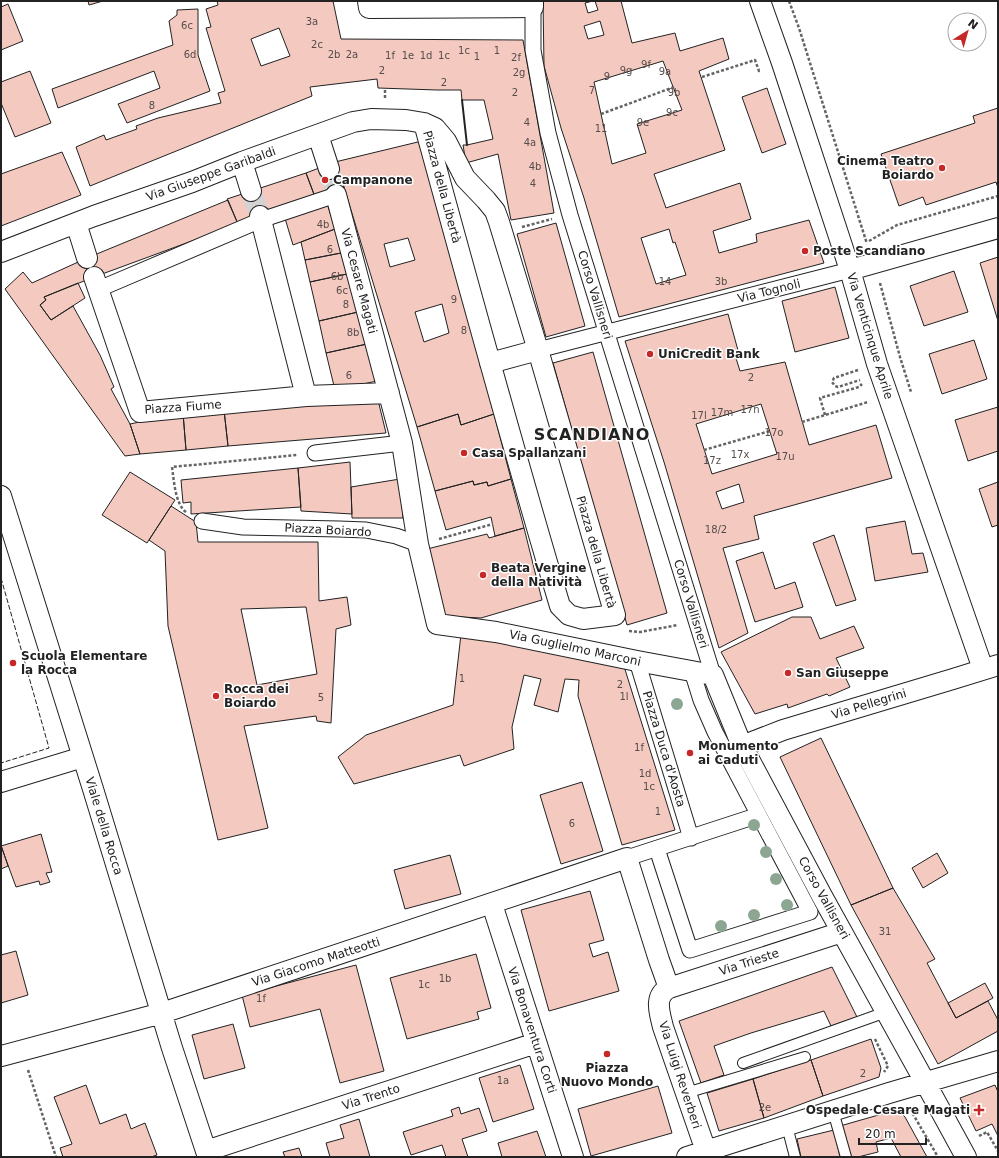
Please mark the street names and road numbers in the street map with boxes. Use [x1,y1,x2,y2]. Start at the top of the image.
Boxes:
street label: Piazza della Libertà [420,129,464,245]
street label: Via Giuseppe Garibaldi [144,144,278,204]
street label: Via Cesare Magati [338,227,380,335]
street label: Corso Vallisneri [575,249,615,341]
street label: Via Venticinque Aprile [844,271,896,401]
street label: Via Tognoli [736,276,802,306]
street label: Piazza Fiume [144,397,222,417]
street label: Piazza della Libertà [573,494,619,610]
street label: Piazza Boiardo [284,521,372,539]
street label: Corso Vallisneri [671,558,711,650]
street label: Via Guglielmo Marconi [508,627,642,669]
street label: Via Pellegrini [830,686,908,722]
street label: Piazza Duca d'Aosta [640,689,688,809]
street label: Viale della Rocca [82,775,126,877]
street label: Corso Vallisneri [796,854,852,942]
street label: Via Giacomo Matteotti [250,935,382,989]
street label: Via Trieste [717,946,781,978]
street label: Via Bonaventura Corti [505,965,559,1095]
street label: Via Luigi Reverberi [656,1019,704,1131]
street label: Via Trento [340,1081,402,1113]

